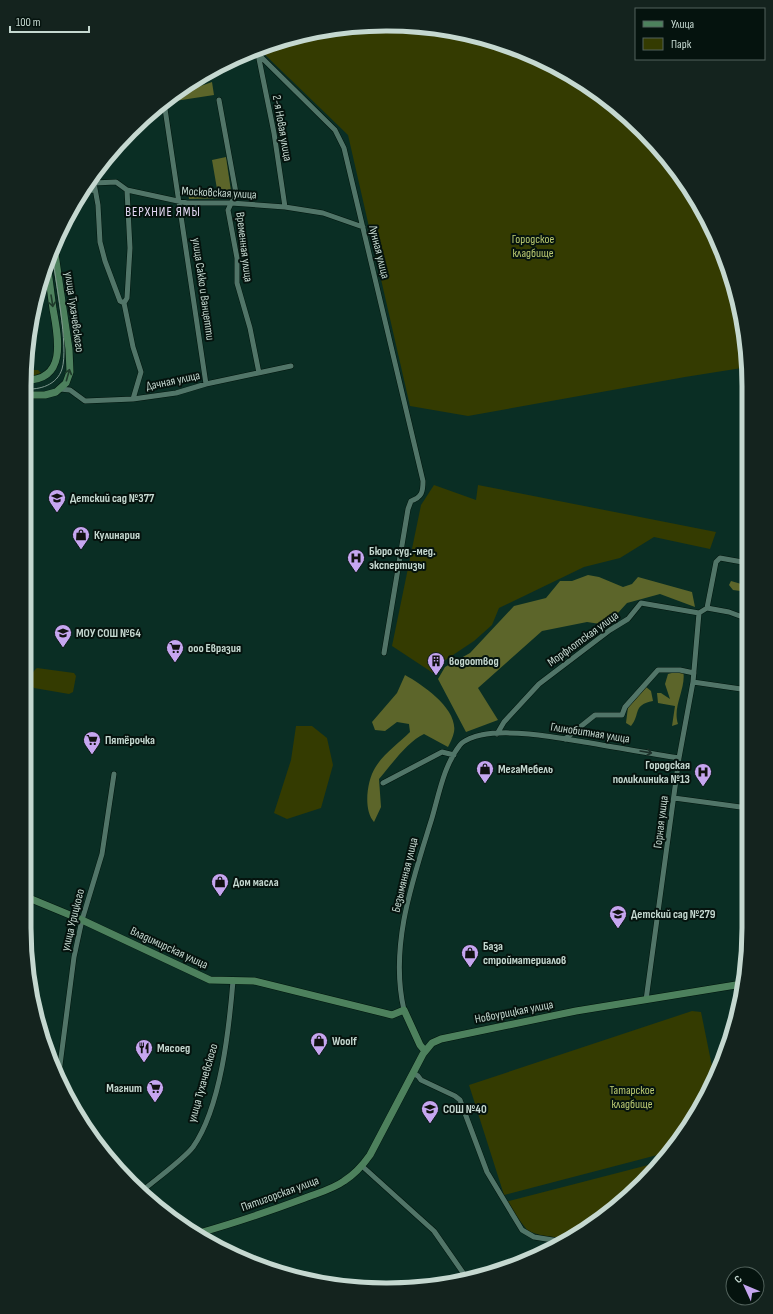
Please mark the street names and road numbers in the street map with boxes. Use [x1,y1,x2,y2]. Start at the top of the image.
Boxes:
street label: 2-я Новая улица [269,94,295,163]
street label: Московская улица [181,184,257,202]
street label: Временная улица [232,211,256,283]
street label: Лунная улица [365,223,393,280]
street label: улица Сакко и Ванцетти [188,237,218,341]
street label: улица Тухачевского [61,271,87,353]
street label: Дачная улица [145,368,202,394]
street label: Морфлотская улица [544,608,622,670]
street label: Глинобитная улица [549,719,631,747]
street label: Горная улица [650,794,672,849]
street label: Безымянная улица [388,836,422,914]
street label: улица Урицкого [58,887,88,953]
street label: Владимирская улица [128,923,211,973]
street label: Новоурицкая улица [473,997,555,1027]
street label: улица Тухачевского [185,1042,221,1124]
street label: Пятигорская улица [239,1173,321,1215]

